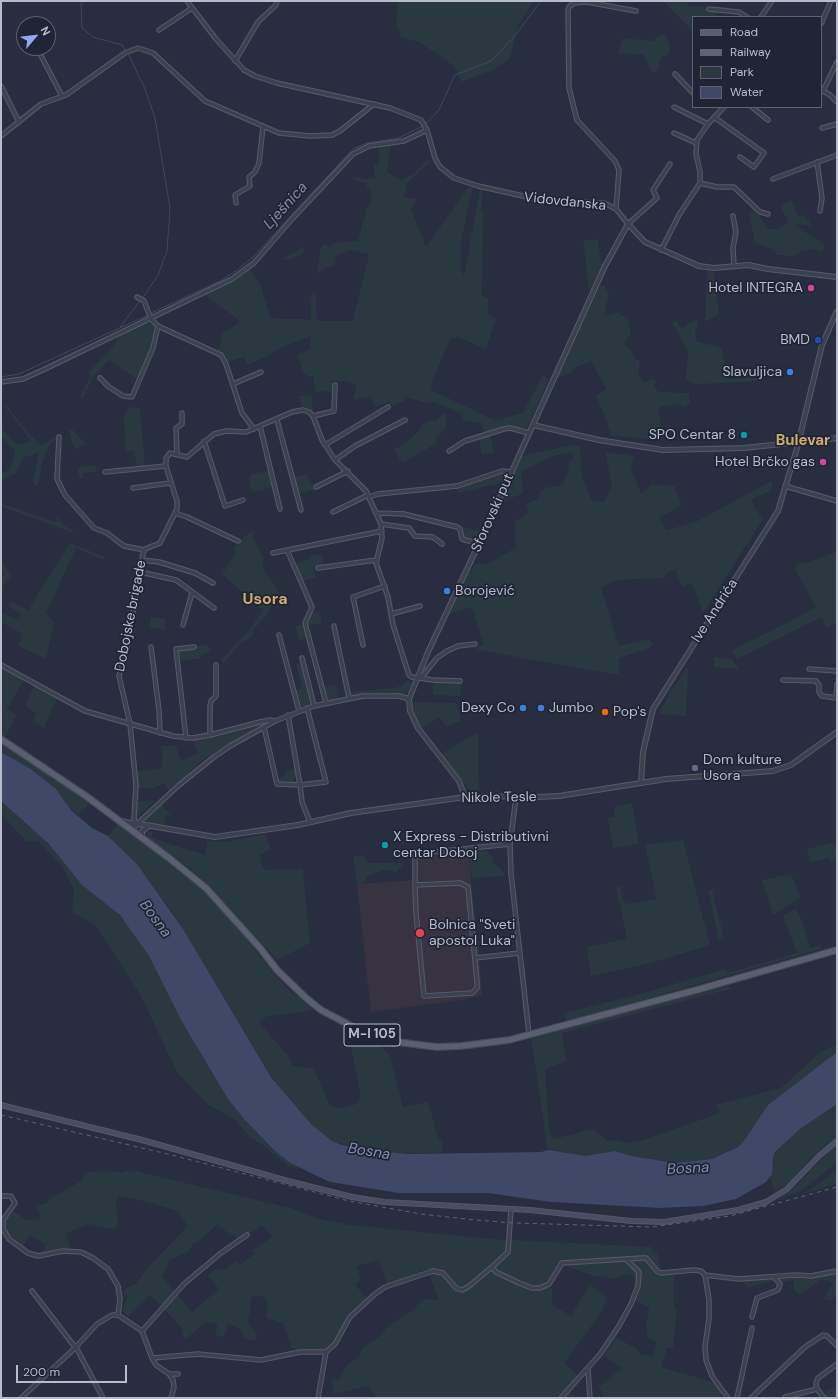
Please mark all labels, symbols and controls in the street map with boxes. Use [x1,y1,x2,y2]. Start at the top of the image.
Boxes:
north arrow [16,16,56,56]
legend [692,16,822,108]
text: N [38,24,54,38]
text: Road [730,24,758,40]
text: Railway [730,44,771,60]
text: Park [730,64,754,80]
text: Water [730,84,763,100]
water label: Lješnica [260,179,312,233]
street label: Vidovdanska [523,189,607,215]
place label: Hotel INTEGRA [708,280,803,296]
marker: Hotel INTEGRA [806,283,816,293]
place label: BMD [780,332,810,348]
marker: BMD [813,335,823,345]
place label: Slavuljica [723,364,782,380]
marker: Slavuljica [785,367,795,377]
place label: SPO Centar 8 [649,427,736,443]
marker: SPO Centar 8 [739,430,749,440]
district label: Bulevar [776,432,830,450]
place label: Hotel Brčko gas [715,454,815,470]
marker: Hotel Brčko gas [818,457,828,467]
street label: Sforovski put [468,471,518,555]
street label: Dobojske brigade [112,559,150,673]
street label: Ive Andrića [688,576,742,646]
place label: Borojević [455,583,515,599]
marker: Borojević [442,586,452,596]
district label: Usora [242,590,288,610]
place label: Dexy Co [461,700,515,716]
place label: Jumbo [549,700,594,716]
marker: Dexy Co [518,703,528,713]
marker: Jumbo [536,703,546,713]
place label: Pop's [613,704,646,720]
marker: Pop's [600,707,610,717]
place label: Dom kulture Usora [703,752,782,784]
marker: Dom kulture Usora [690,763,700,773]
street label: Nikole Tesle [461,789,537,807]
place label: X Express - Distributivni centar Doboj [393,829,549,862]
marker: X Express - Distributivni centar Doboj [380,840,390,850]
water label: Bosna [135,897,175,941]
place label: Bolnica "Sveti apostol Luka" [429,917,515,950]
marker: Bolnica "Sveti apostol Luka" [414,927,426,939]
road number: M-I 105 [344,1024,400,1046]
water label: Bosna [347,1140,391,1164]
water label: Bosna [666,1159,710,1179]
scale bar [18,1357,129,1383]
text: 200 m [23,1364,60,1380]

